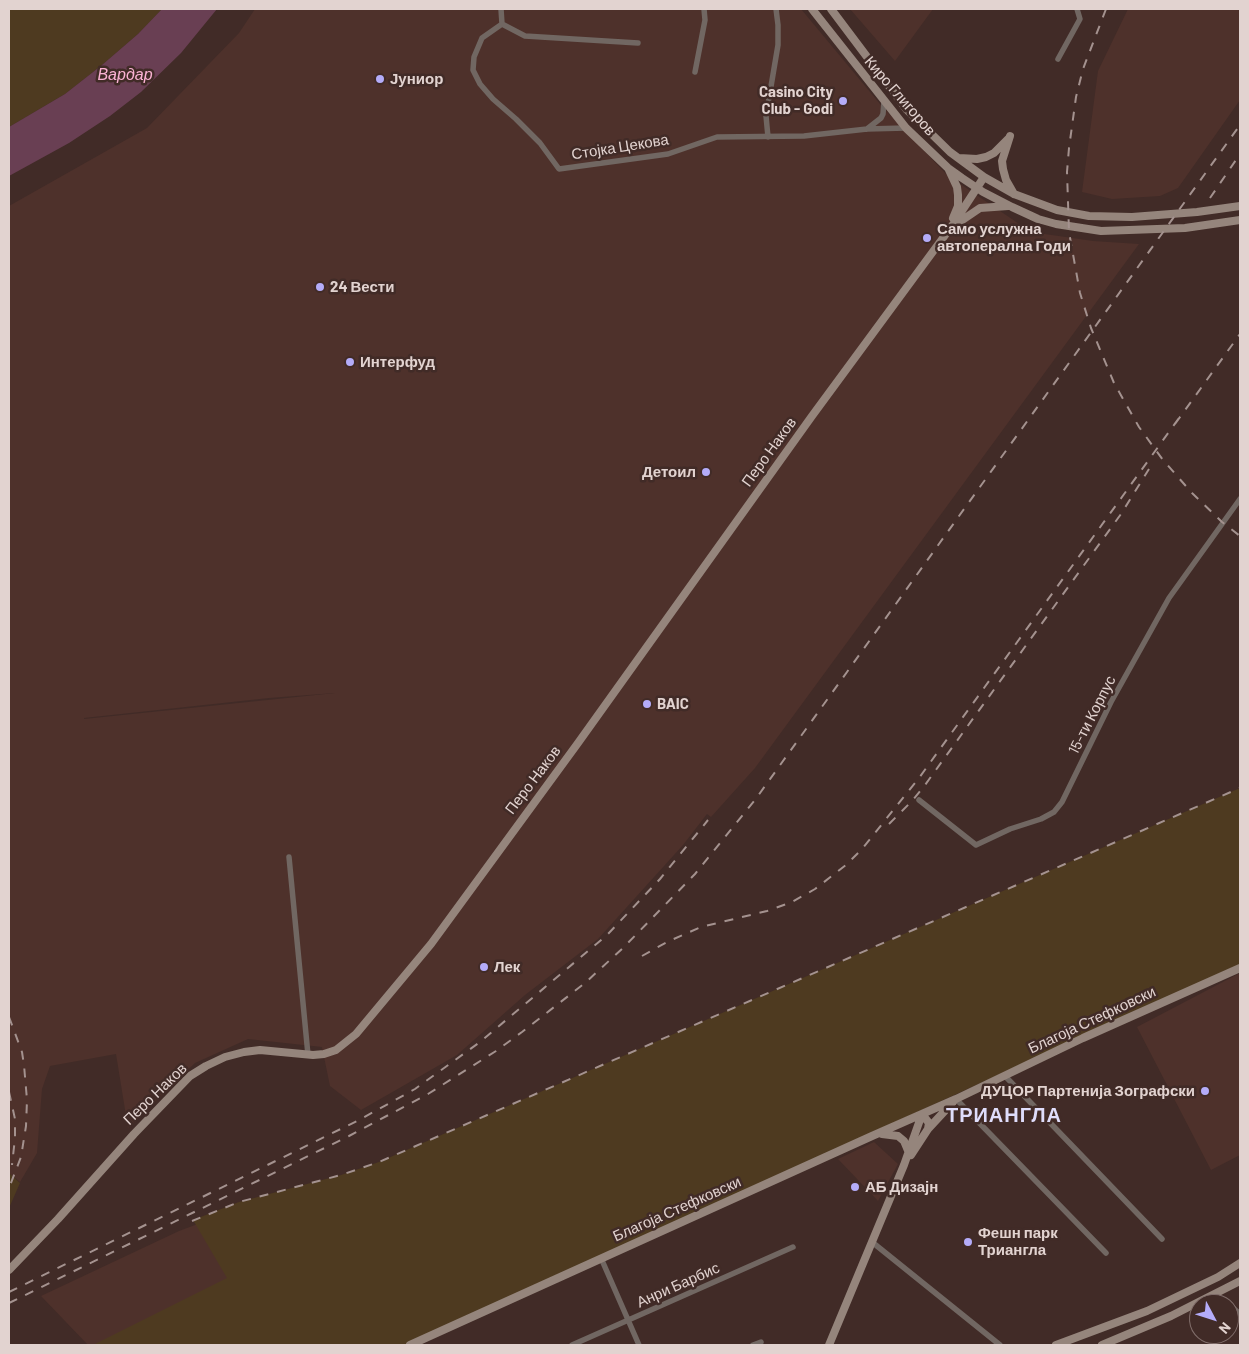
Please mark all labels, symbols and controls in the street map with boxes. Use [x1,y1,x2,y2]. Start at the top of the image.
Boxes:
street label: Киро Глигоров [861,53,939,139]
water label: Вардар [97,65,153,85]
place label: Јуниор [390,70,443,88]
marker: Јуниор [374,73,386,85]
place label: Casino City Club - Godi [759,83,833,118]
marker: Casino City Club - Godi [837,95,849,107]
street label: Стојка Цекова [570,130,670,164]
place label: Само услужна автоперална Годи [937,220,1071,255]
marker: Само услужна автоперална Годи [921,232,933,244]
place label: 24 Вести [330,278,394,296]
marker: 24 Вести [314,281,326,293]
place label: Интерфуд [360,353,435,371]
marker: Интерфуд [344,356,356,368]
street label: Перо Наков [738,414,800,490]
place label: Детоил [642,463,696,481]
marker: Детоил [700,466,712,478]
street label: 15-ти Корпус [1065,673,1119,757]
place label: BAIC [657,695,689,713]
marker: BAIC [641,698,653,710]
street label: Перо Наков [501,742,565,818]
place label: Лек [494,958,520,976]
marker: Лек [478,961,490,973]
street label: Благоја Стефковски [1025,983,1159,1057]
street label: Перо Наков [120,1059,190,1129]
place label: ДУЦОР Партенија Зографски [981,1082,1195,1100]
marker: ДУЦОР Партенија Зографски [1199,1085,1211,1097]
district label: ТРИАНГЛА [945,1103,1063,1127]
street label: Благоја Стефковски [610,1173,744,1245]
place label: АБ Дизајн [865,1178,938,1196]
marker: АБ Дизајн [849,1181,861,1193]
place label: Фешн парк Триангла [978,1224,1058,1259]
marker: Фешн парк Триангла [962,1236,974,1248]
street label: Анри Барбис [634,1259,722,1311]
north arrow [1189,1294,1239,1344]
text: N [1216,1319,1235,1337]

